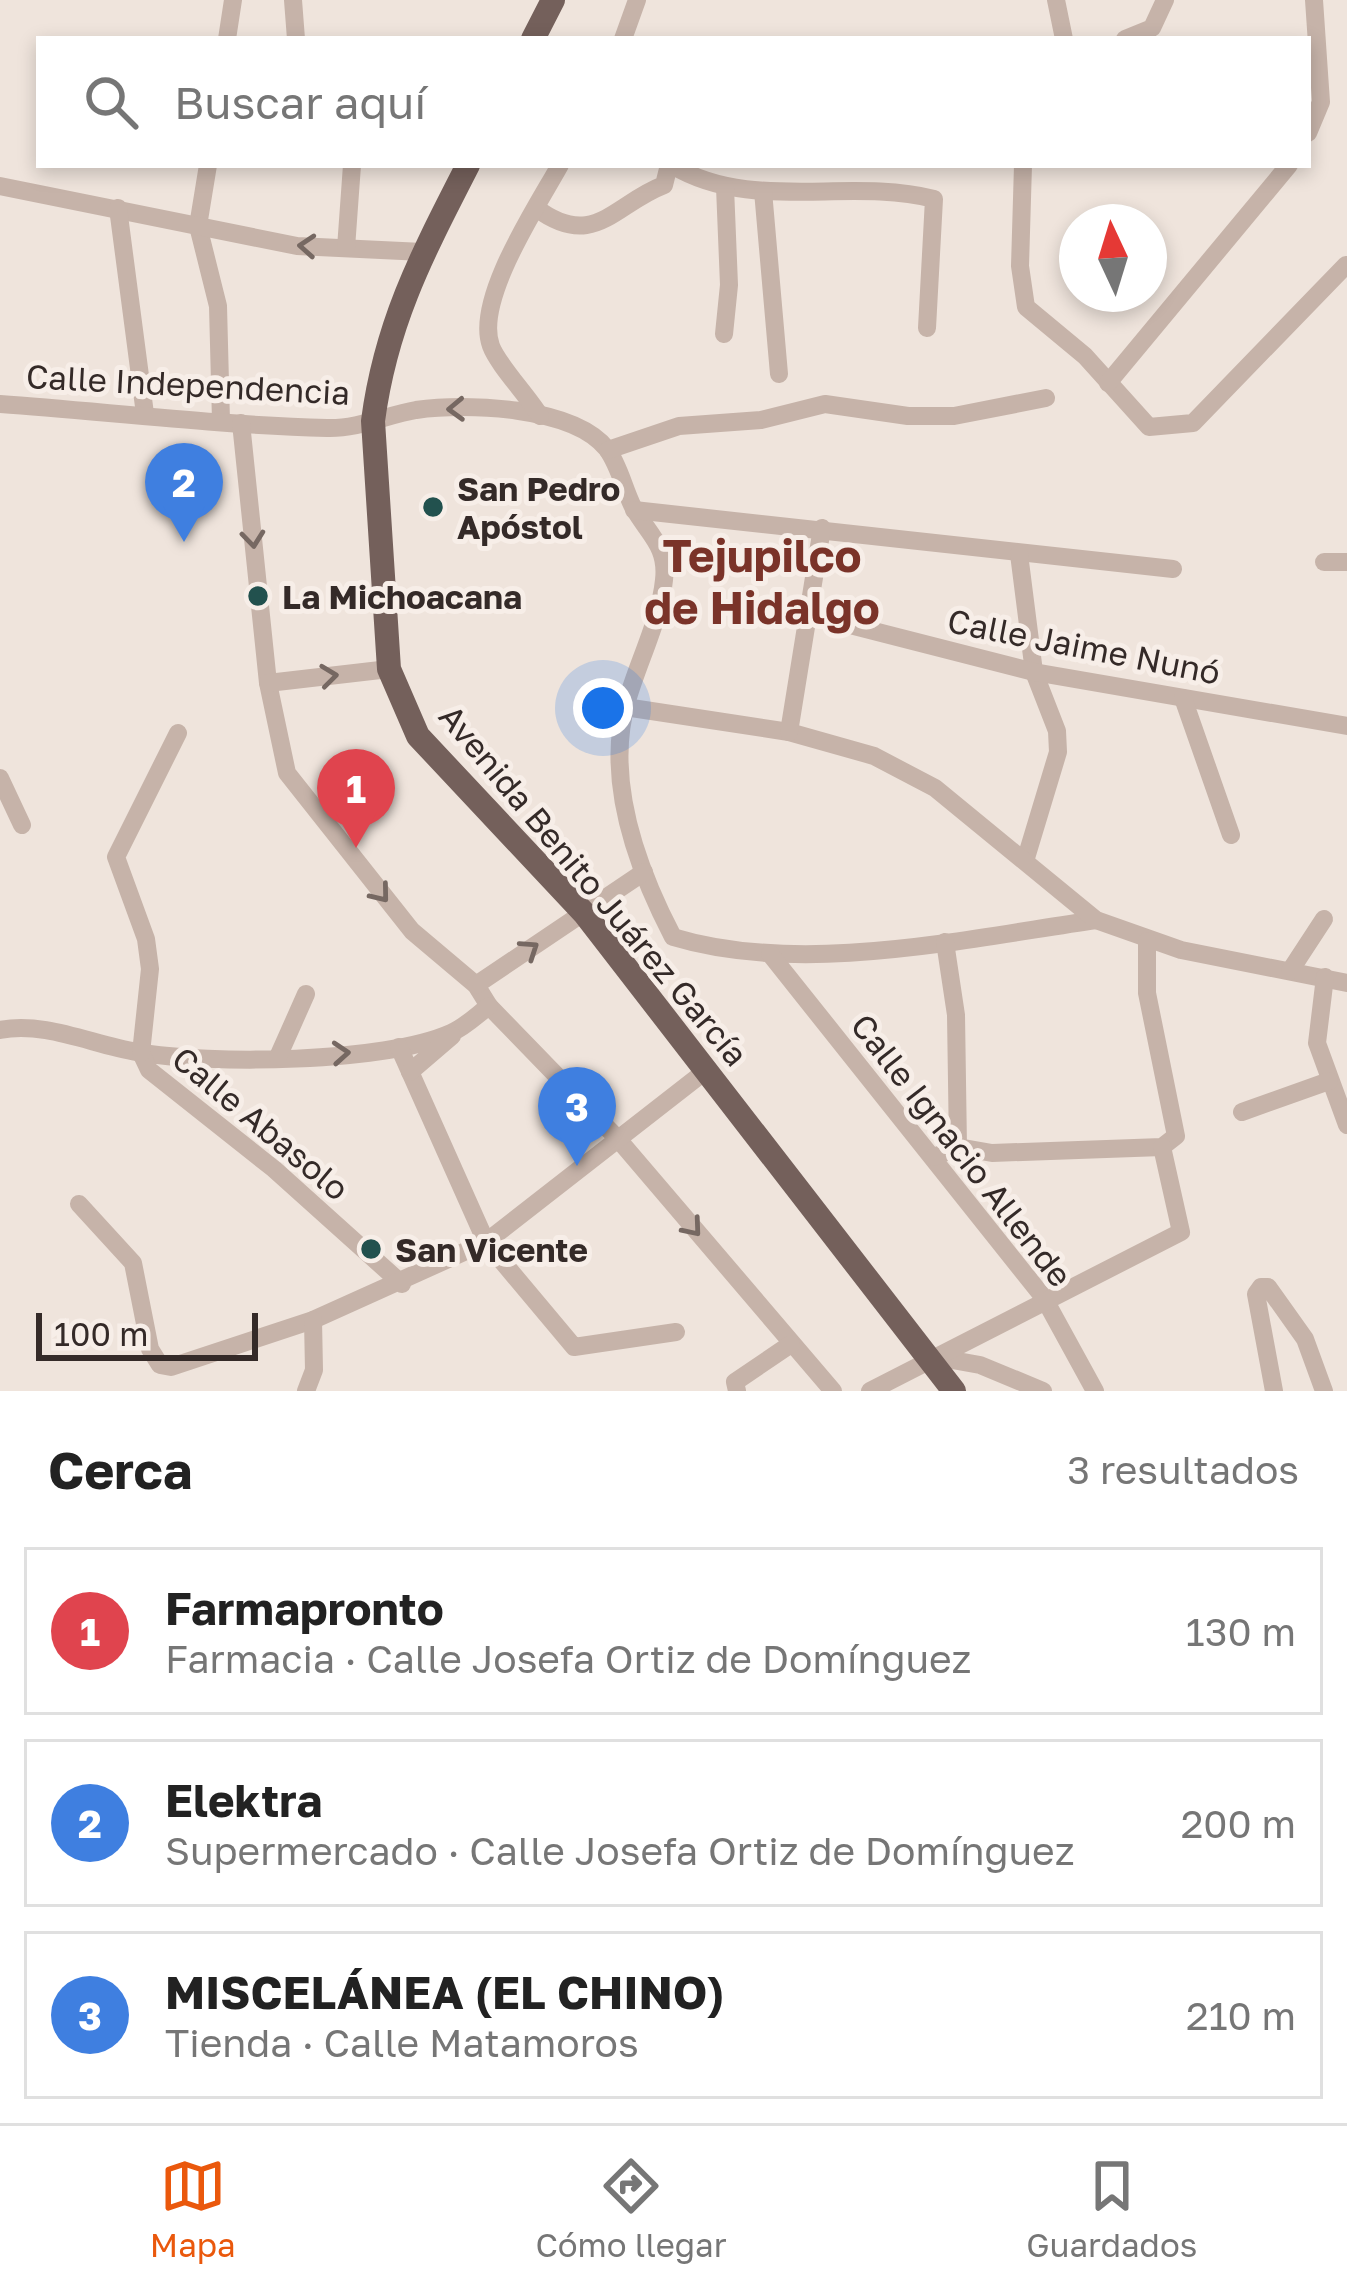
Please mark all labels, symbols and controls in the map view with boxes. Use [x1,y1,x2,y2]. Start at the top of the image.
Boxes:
search box [36,36,1311,168]
icon: search [78,69,144,135]
text: Buscar aquí [174,75,426,129]
north arrow [1059,204,1167,312]
one-way arrow [297,233,316,259]
street label: Calle Independencia [25,356,351,412]
one-way arrow [446,395,465,421]
pin: 2 [145,443,223,542]
place label: San Pedro Apóstol [457,469,620,546]
marker: San Pedro Apóstol [420,494,446,520]
district label: Tejupilco de Hidalgo [644,528,880,634]
one-way arrow [240,530,265,549]
place label: La Michoacana [282,577,522,616]
marker: La Michoacana [245,583,271,609]
street label: Calle Jaime Nunó [944,600,1224,692]
one-way arrow [319,664,338,689]
your location [573,678,633,738]
street label: Avenida Benito Juárez García [432,697,756,1073]
pin: 1 [317,749,395,848]
one-way arrow [367,880,388,902]
one-way arrow [516,941,538,963]
street label: Calle Ignacio Allende [844,1006,1080,1294]
street label: Calle Abasolo [165,1038,357,1208]
one-way arrow [332,1040,351,1066]
pin: 3 [538,1067,616,1166]
one-way arrow [679,1214,700,1236]
place label: San Vicente [395,1230,588,1269]
marker: San Vicente [358,1236,384,1262]
scale bar [36,1307,258,1360]
text: 100 m [54,1314,148,1353]
text: Cerca [48,1439,192,1500]
text: 3 resultados [1067,1446,1299,1493]
text: Farmapronto [165,1581,444,1635]
text: 1 [80,1608,100,1655]
text: 130 m [1186,1608,1296,1655]
text: Farmacia · Calle Josefa Ortiz de Domínguez [165,1635,971,1682]
text: Elektra [165,1773,322,1827]
text: 2 [78,1800,102,1847]
text: 200 m [1181,1800,1296,1847]
text: Supermercado · Calle Josefa Ortiz de Domínguez [165,1827,1075,1874]
text: MISCELÁNEA (EL CHINO) [165,1965,724,2019]
text: 3 [78,1992,102,2039]
text: 210 m [1186,1992,1296,2039]
text: Tienda · Calle Matamoros [165,2019,639,2066]
tab: Mapa [150,2153,236,2264]
tab: Cómo llegar [535,2153,727,2264]
tab: Guardados [1026,2153,1197,2264]

